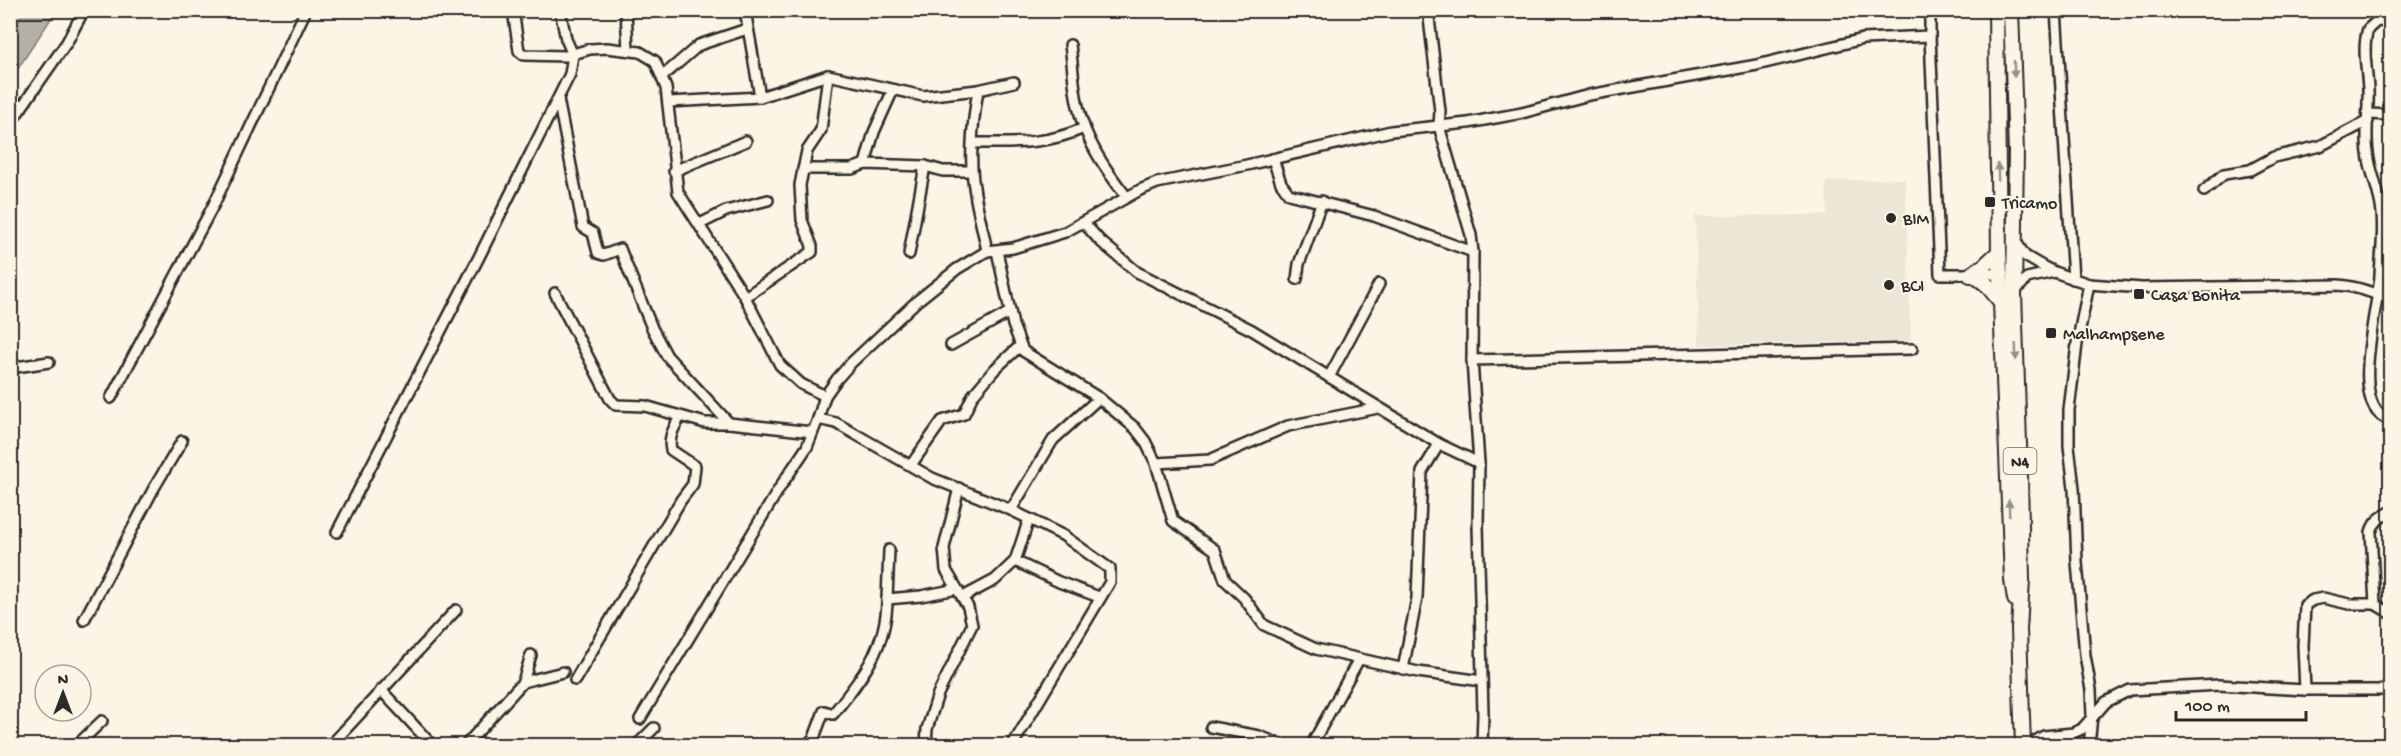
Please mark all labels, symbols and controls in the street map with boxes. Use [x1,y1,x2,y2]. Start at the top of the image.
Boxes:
one-way arrow [2009,59,2018,78]
one-way arrow [1993,163,2003,182]
place label: Tricamo [2001,194,2057,215]
marker: Tricamo [1983,195,1997,209]
place label: BIM [1902,210,1930,231]
marker: BIM [1884,211,1898,225]
place label: BCI [1900,277,1924,298]
marker: BCI [1882,278,1896,292]
place label: Casa Bonita [2151,286,2241,307]
marker: Casa Bonita [2132,287,2146,301]
place label: Malhampsene [2063,325,2165,346]
marker: Malhampsene [2044,326,2058,340]
one-way arrow [2012,342,2021,361]
road number: N4 [2004,448,2036,474]
one-way arrow [2004,499,2014,518]
north arrow [33,663,93,723]
text: N [58,672,69,691]
scale bar [2176,684,2306,722]
text: 100 m [2184,697,2230,718]

